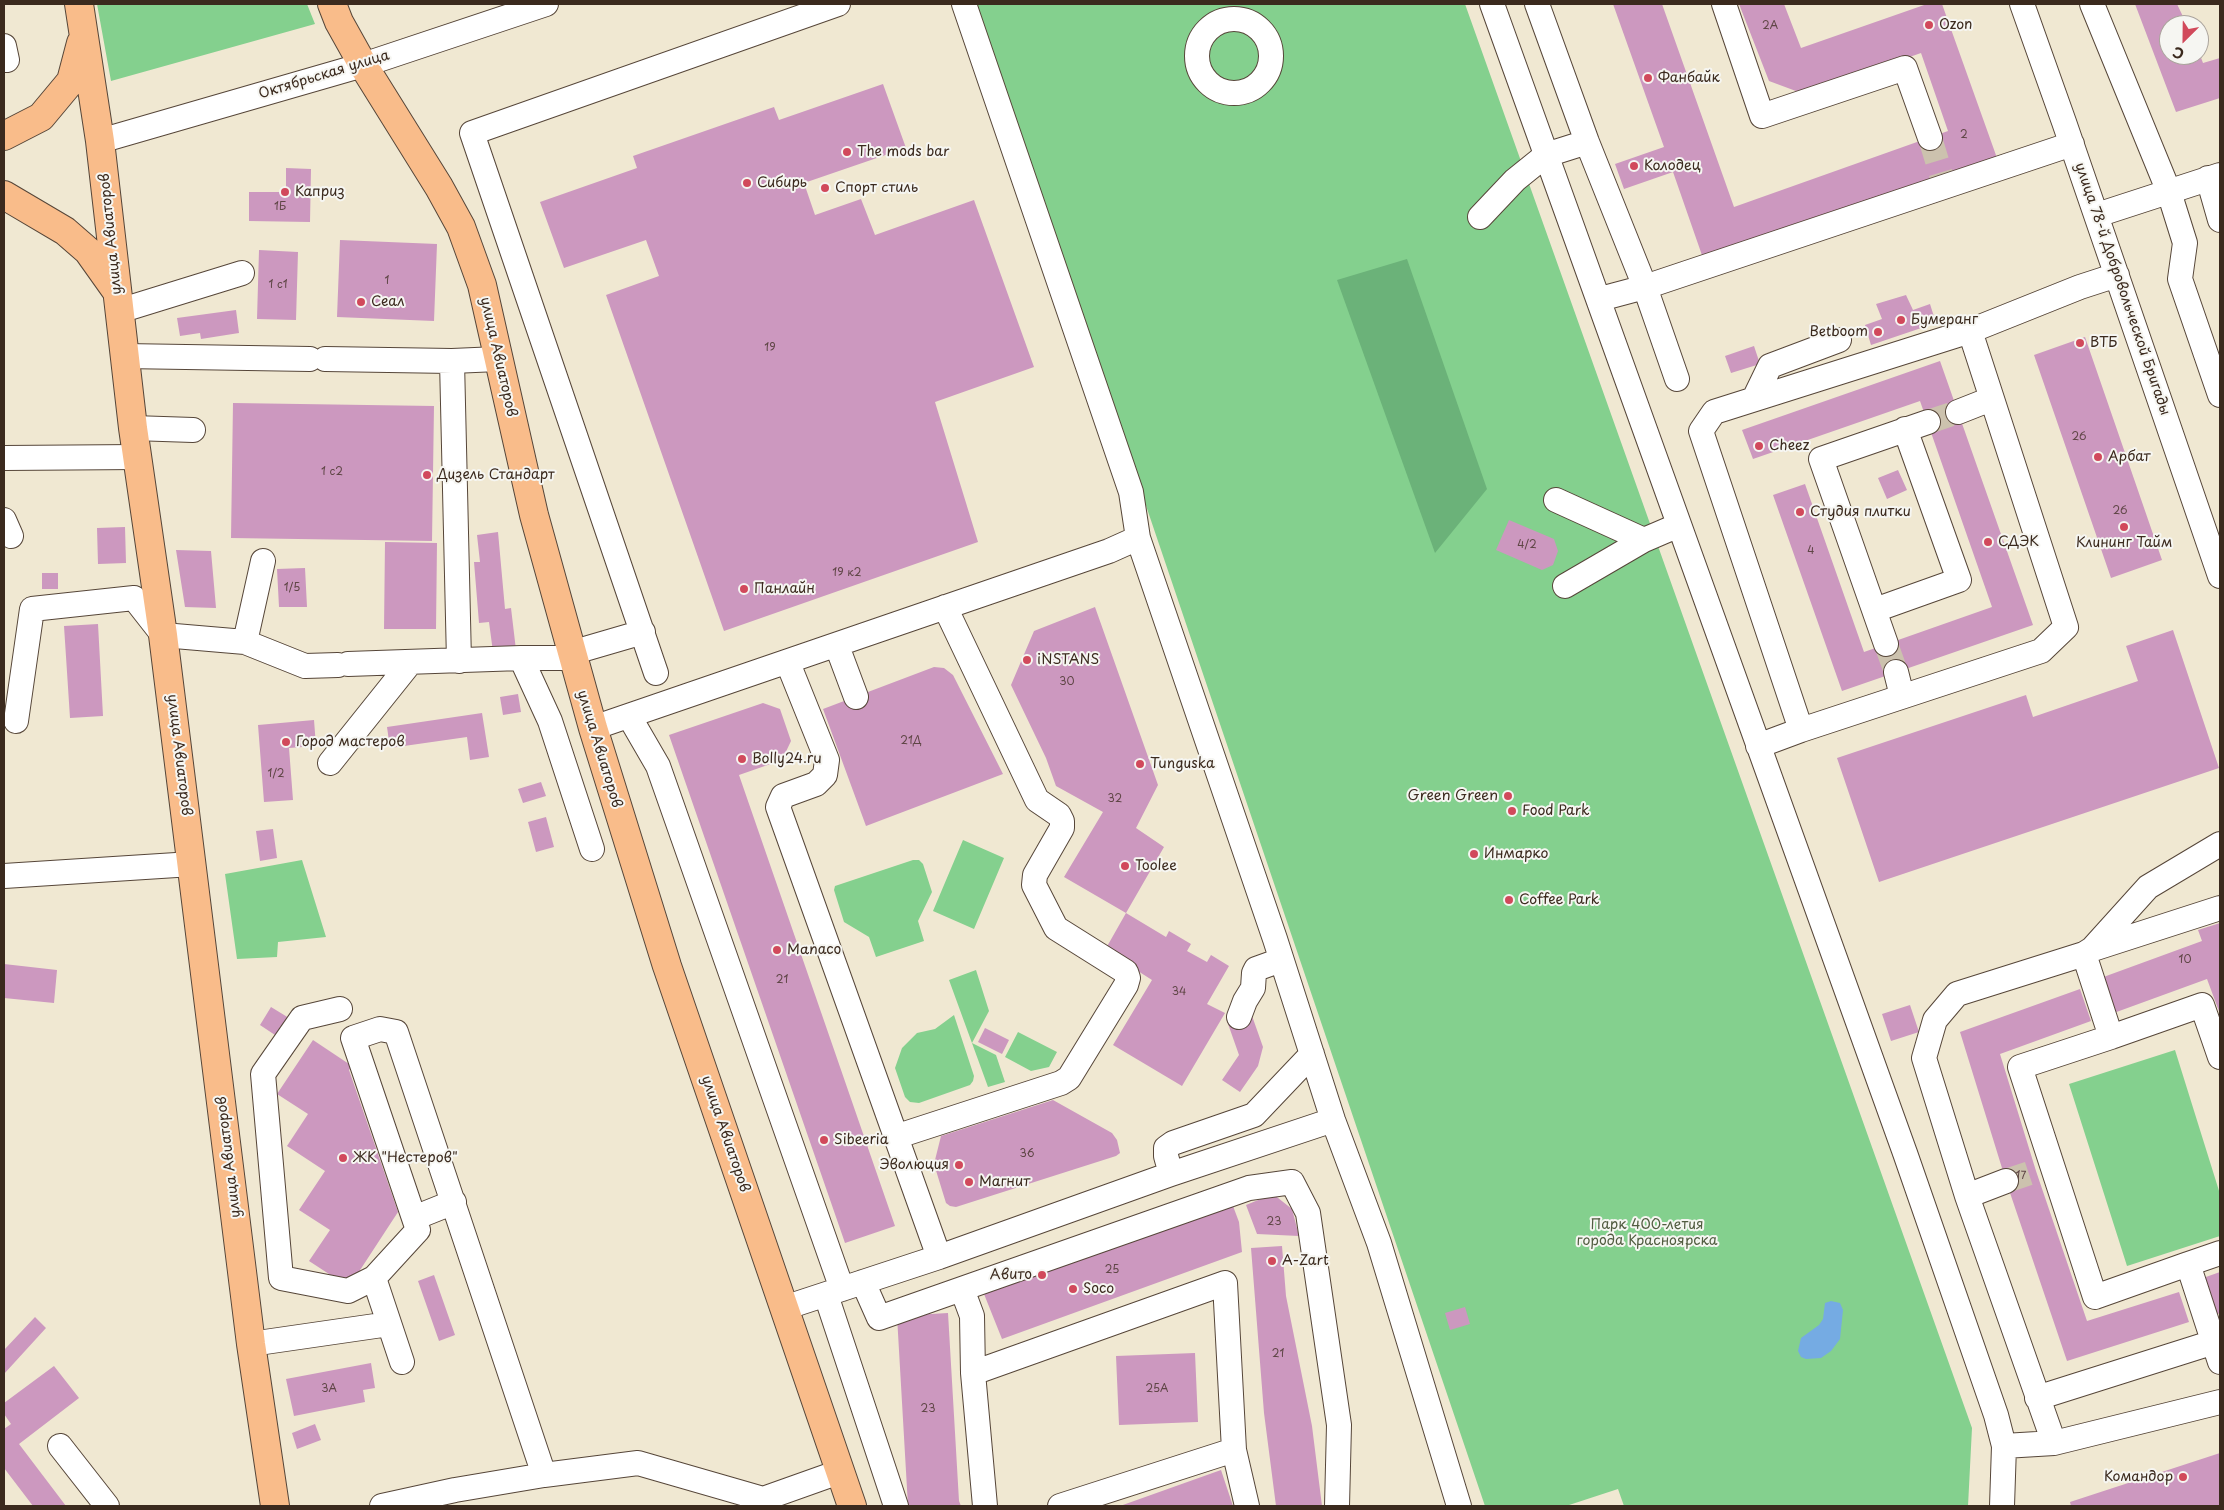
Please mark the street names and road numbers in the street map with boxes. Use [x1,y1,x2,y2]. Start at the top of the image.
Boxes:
street label: Октябрьская улица [257,47,391,103]
street label: улица 78-й Добровольческой Бригады [2071,161,2173,417]
street label: улица Авиаторов [96,172,126,296]
street label: улица Авиаторов [476,296,520,418]
street label: улица Авиаторов [573,688,625,810]
street label: улица Авиаторов [163,693,195,817]
street label: улица Авиаторов [697,1073,753,1195]
street label: улица Авиаторов [213,1095,245,1219]

